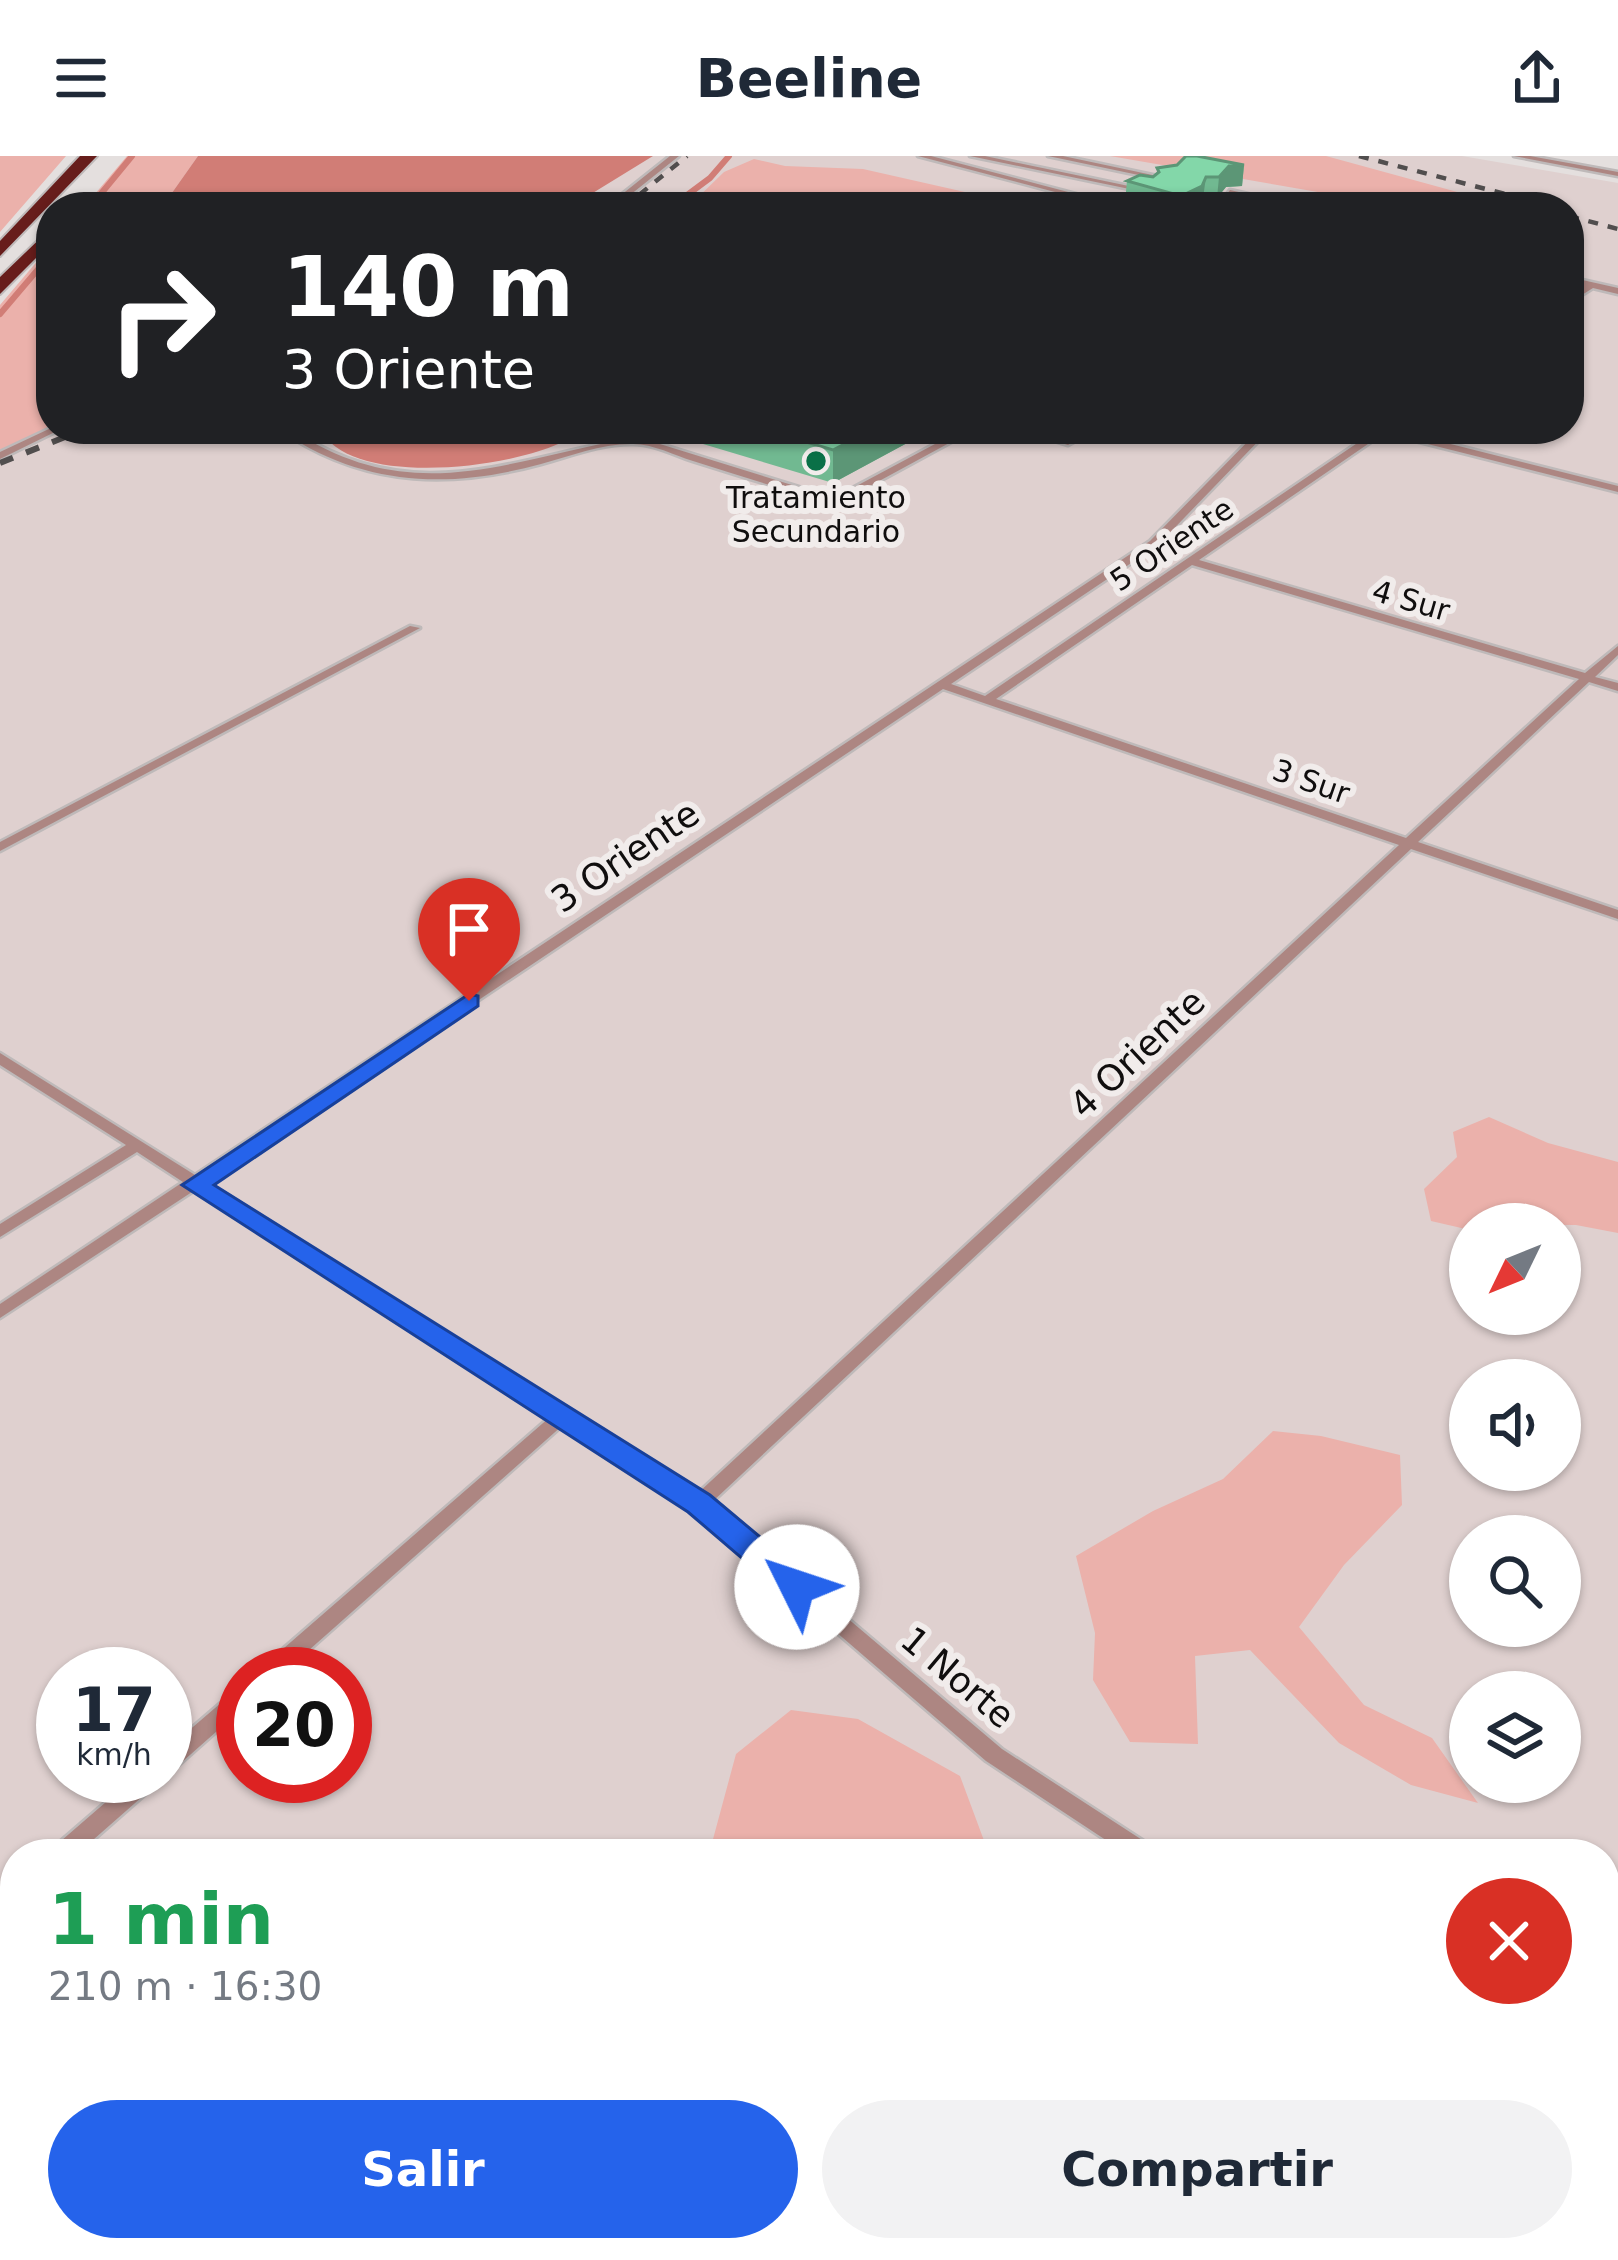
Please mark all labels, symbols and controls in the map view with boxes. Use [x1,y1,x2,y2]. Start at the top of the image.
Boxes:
icon: menu [48,45,114,111]
icon: share [1504,45,1570,111]
text: Beeline [696,47,922,110]
text: 140 m [282,238,574,336]
icon: right [84,240,240,396]
text: 3 Oriente [282,338,535,401]
marker: Tratamiento Secundario [803,448,829,474]
place label: Tratamiento Secundario [725,480,906,549]
street label: 5 Oriente [1104,491,1240,598]
street label: 4 Sur [1368,573,1455,628]
street label: 3 Sur [1268,752,1355,811]
street label: 3 Oriente [544,792,707,921]
pin [418,878,520,1001]
icon: arrive [436,896,502,962]
street label: 4 Oriente [1062,981,1213,1126]
north arrow [1449,1203,1581,1335]
map controls [1449,1203,1581,1803]
button: sound [1449,1359,1581,1491]
button: search [1449,1515,1581,1647]
position arrow [734,1524,860,1650]
street label: 1 Norte [893,1618,1022,1736]
speed limit sign: 20 [216,1647,372,1803]
button: layers [1449,1671,1581,1803]
text: 17 [72,1675,156,1745]
text: km/h [76,1737,152,1772]
text: 1 min [48,1877,274,1961]
button: close [1446,1878,1572,2004]
text: 210 m · 16:30 [48,1964,322,2009]
button: Salir [48,2100,798,2238]
button: Compartir [822,2100,1572,2238]

